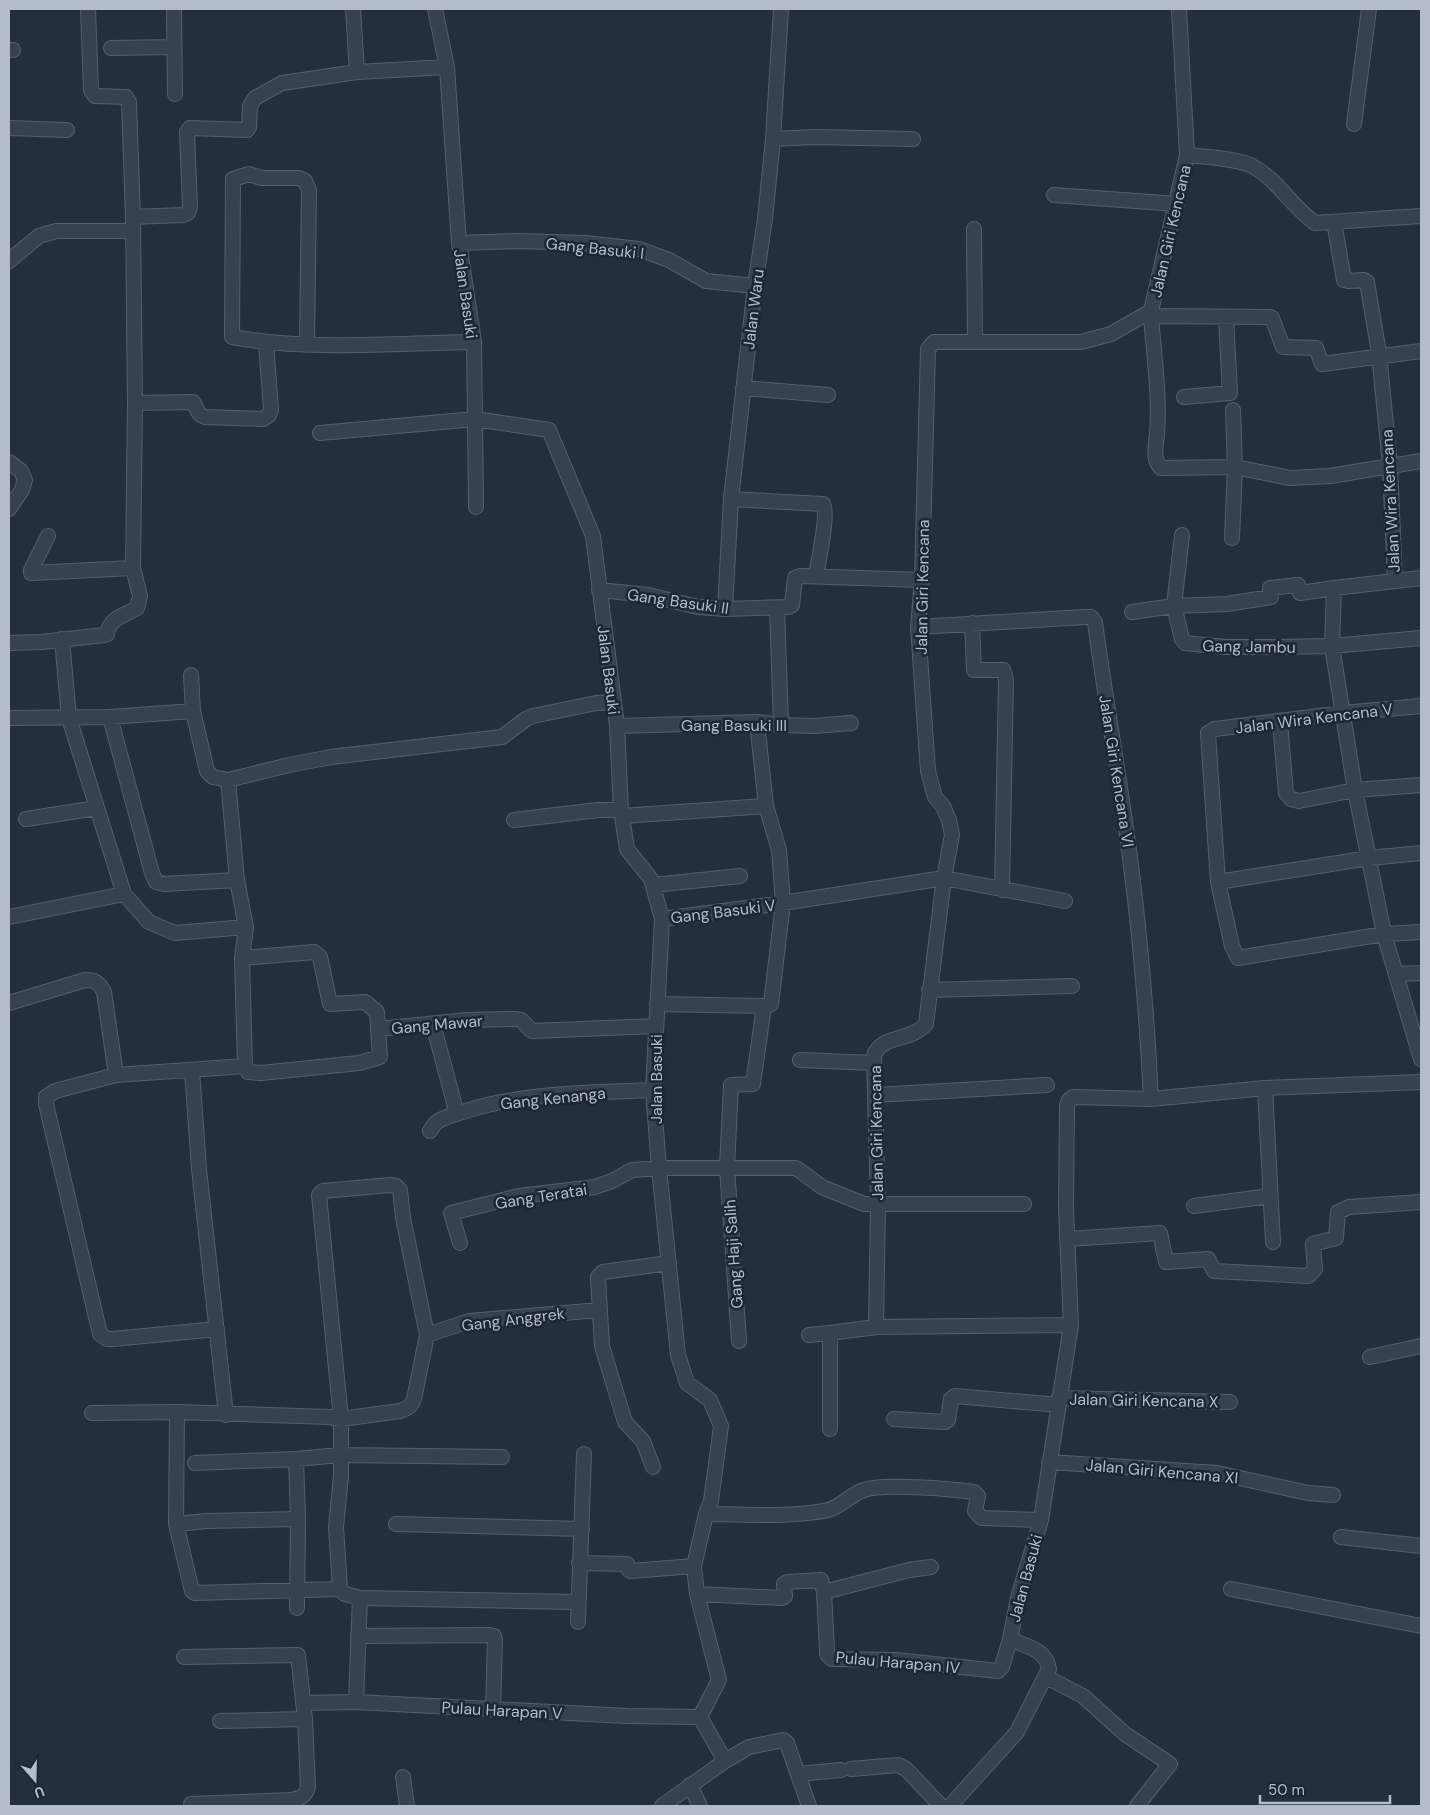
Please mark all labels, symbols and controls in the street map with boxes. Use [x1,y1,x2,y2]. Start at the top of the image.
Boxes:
street label: Jalan Giri Kencana [1145,163,1196,299]
street label: Gang Basuki I [545,233,645,264]
street label: Jalan Basuki [449,248,482,340]
street label: Jalan Waru [738,268,769,351]
street label: Jalan Wira Kencana [1376,429,1405,573]
street label: Jalan Giri Kencana [911,519,934,655]
street label: Gang Basuki II [626,584,730,619]
street label: Jalan Basuki [593,624,624,716]
street label: Gang Jambu [1202,635,1296,658]
street label: Jalan Giri Kencana VI [1094,693,1139,849]
street label: Jalan Wira Kencana V [1234,698,1394,739]
street label: Gang Basuki III [681,715,787,736]
street label: Gang Basuki V [669,895,777,928]
street label: Gang Mawar [390,1010,484,1039]
street label: Jalan Basuki [646,1034,667,1124]
street label: Jalan Giri Kencana [865,1065,888,1201]
street label: Gang Kenanga [499,1083,607,1114]
street label: Gang Teratai [493,1179,589,1214]
street label: Gang Haji Salih [719,1199,748,1309]
street label: Gang Anggrek [460,1303,566,1336]
street label: Jalan Giri Kencana X [1069,1389,1219,1412]
street label: Jalan Giri Kencana XI [1085,1454,1239,1489]
street label: Jalan Basuki [1004,1532,1047,1624]
street label: Pulau Harapan IV [835,1647,961,1678]
street label: Pulau Harapan V [441,1697,563,1724]
north arrow [10,1755,60,1805]
scale bar [1260,1772,1390,1804]
text: 50 m [1268,1780,1305,1800]
text: U [32,1782,47,1802]

